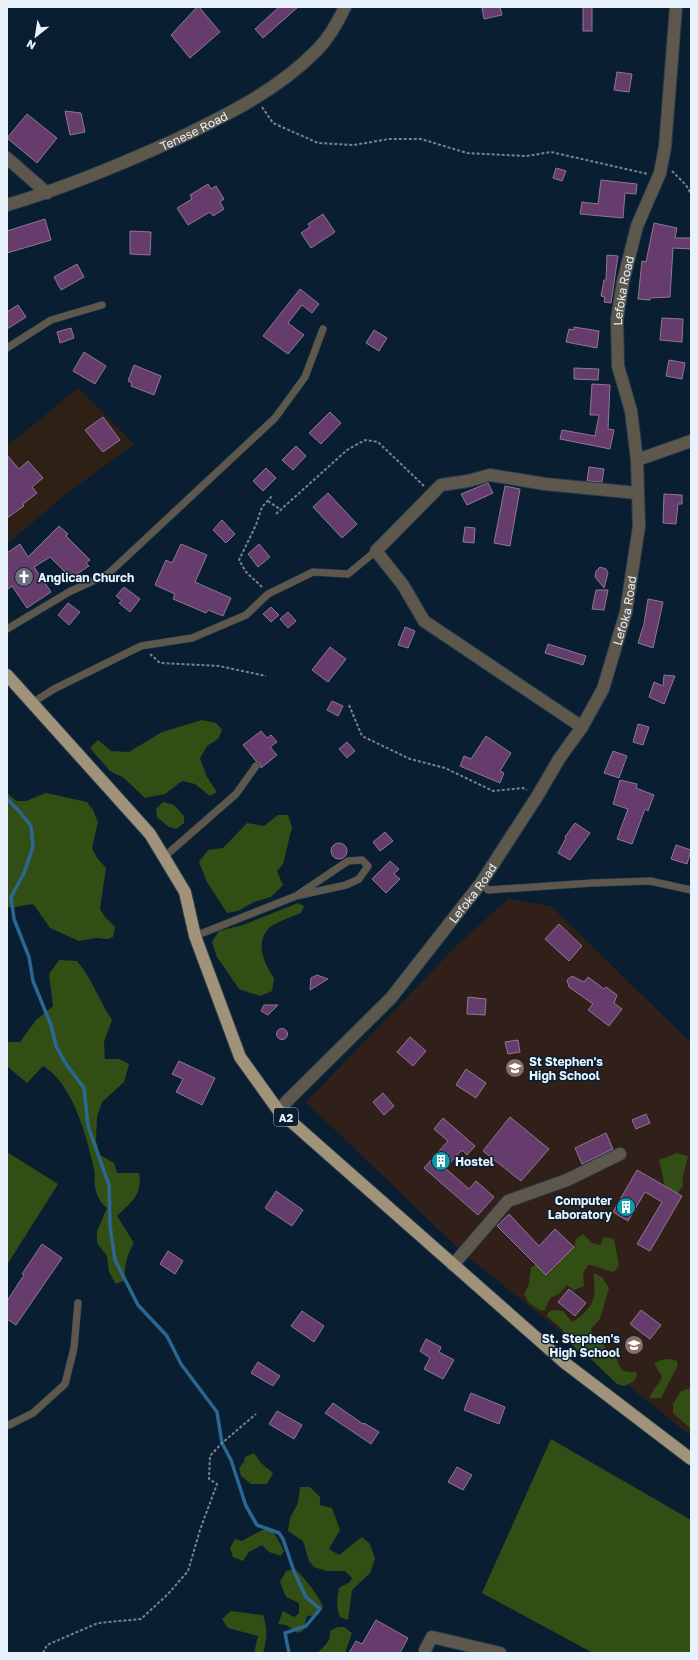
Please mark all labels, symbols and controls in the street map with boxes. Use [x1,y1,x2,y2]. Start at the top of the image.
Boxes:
north arrow [16,16,56,56]
text: N [24,37,38,53]
street label: Tenese Road [157,108,230,153]
street label: Lefoka Road [609,254,637,326]
church icon: Anglican Church [13,566,35,588]
place label: Anglican Church [38,570,134,585]
street label: Lefoka Road [609,575,639,647]
street label: Lefoka Road [445,860,499,926]
place label: St Stephen's High School [529,1054,603,1083]
school or university icon: St Stephen's High School [504,1057,526,1079]
road number: A2 [274,1108,298,1126]
building icon: Hostel [430,1150,452,1172]
place label: Hostel [455,1154,494,1169]
place label: Computer Laboratory [548,1193,613,1222]
building icon: Computer Laboratory [615,1196,637,1218]
place label: St. Stephen's High School [542,1331,620,1360]
school or university icon: St. Stephen's High School [623,1334,645,1356]

